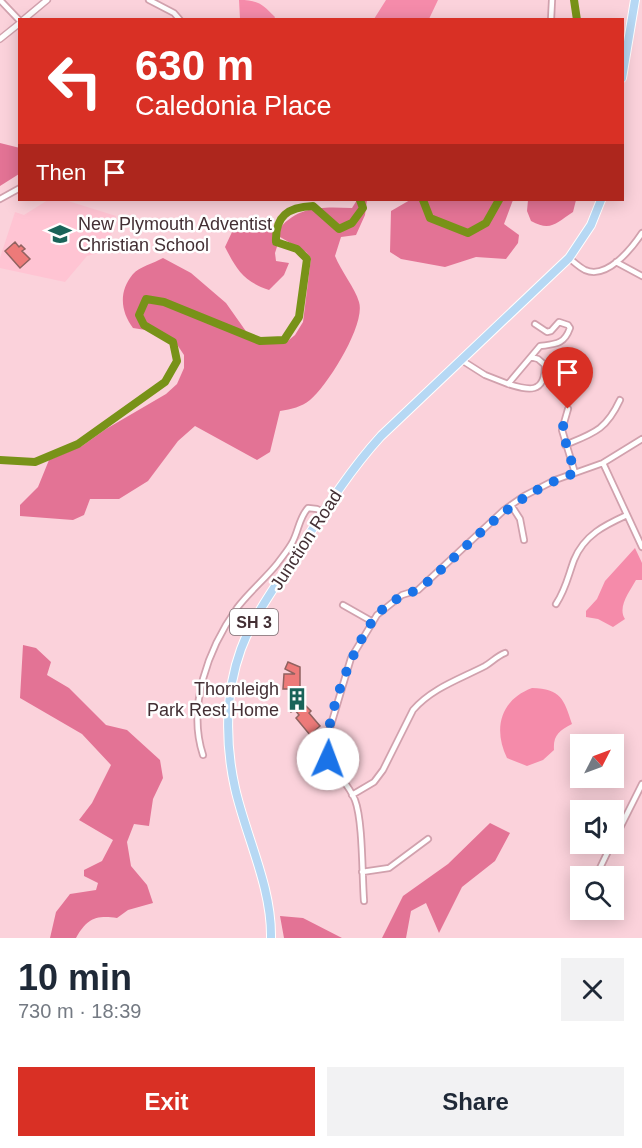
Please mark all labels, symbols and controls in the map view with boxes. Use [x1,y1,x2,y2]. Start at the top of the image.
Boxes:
icon: left [36,42,114,120]
text: 630 m [135,42,254,89]
text: Caledonia Place [135,91,332,121]
icon: arrive [98,156,131,189]
text: Then [36,160,86,185]
place label: New Plymouth Adventist Christian School [78,214,272,255]
school or university icon: New Plymouth Adventist Christian School [47,221,73,247]
pin [542,347,593,409]
icon: arrive [551,356,584,389]
street label: Junction Road [266,486,346,594]
road number: SH 3 [230,609,278,635]
place label: Thornleigh Park Rest Home [147,679,279,720]
building icon: Thornleigh Park Rest Home [284,686,310,712]
position arrow [296,727,360,791]
north arrow [570,734,624,788]
map controls [570,734,624,920]
button: sound [570,800,624,854]
button: search [570,866,624,920]
text: 10 min [18,957,132,998]
button: close [561,958,624,1021]
text: 730 m · 18:39 [18,1000,141,1022]
button: Exit [18,1067,315,1136]
button: Share [327,1067,624,1136]

